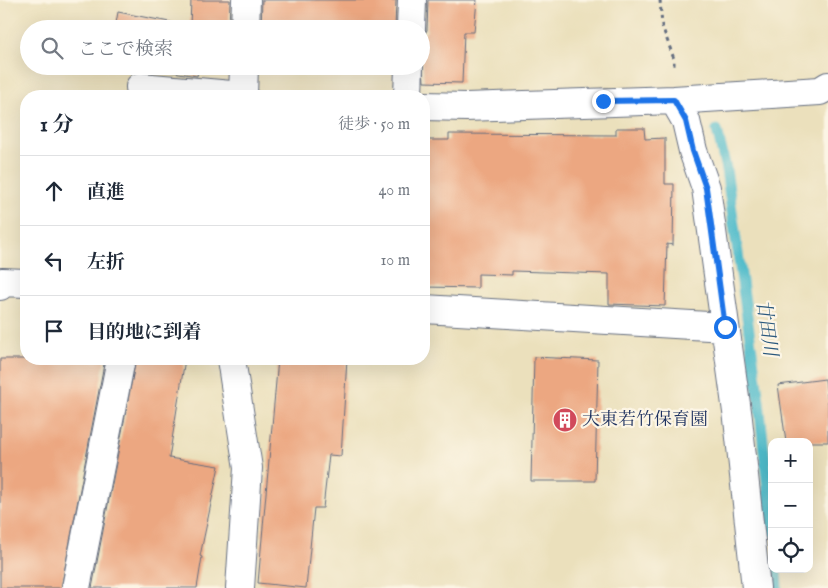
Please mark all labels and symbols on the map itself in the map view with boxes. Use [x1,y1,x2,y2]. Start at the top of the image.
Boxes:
route end [592,90,615,113]
water label: 廿田川 [750,298,782,360]
route start [714,316,737,339]
building icon: 大東若竹保育園 [552,407,578,433]
place label: 大東若竹保育園 [582,409,708,432]

